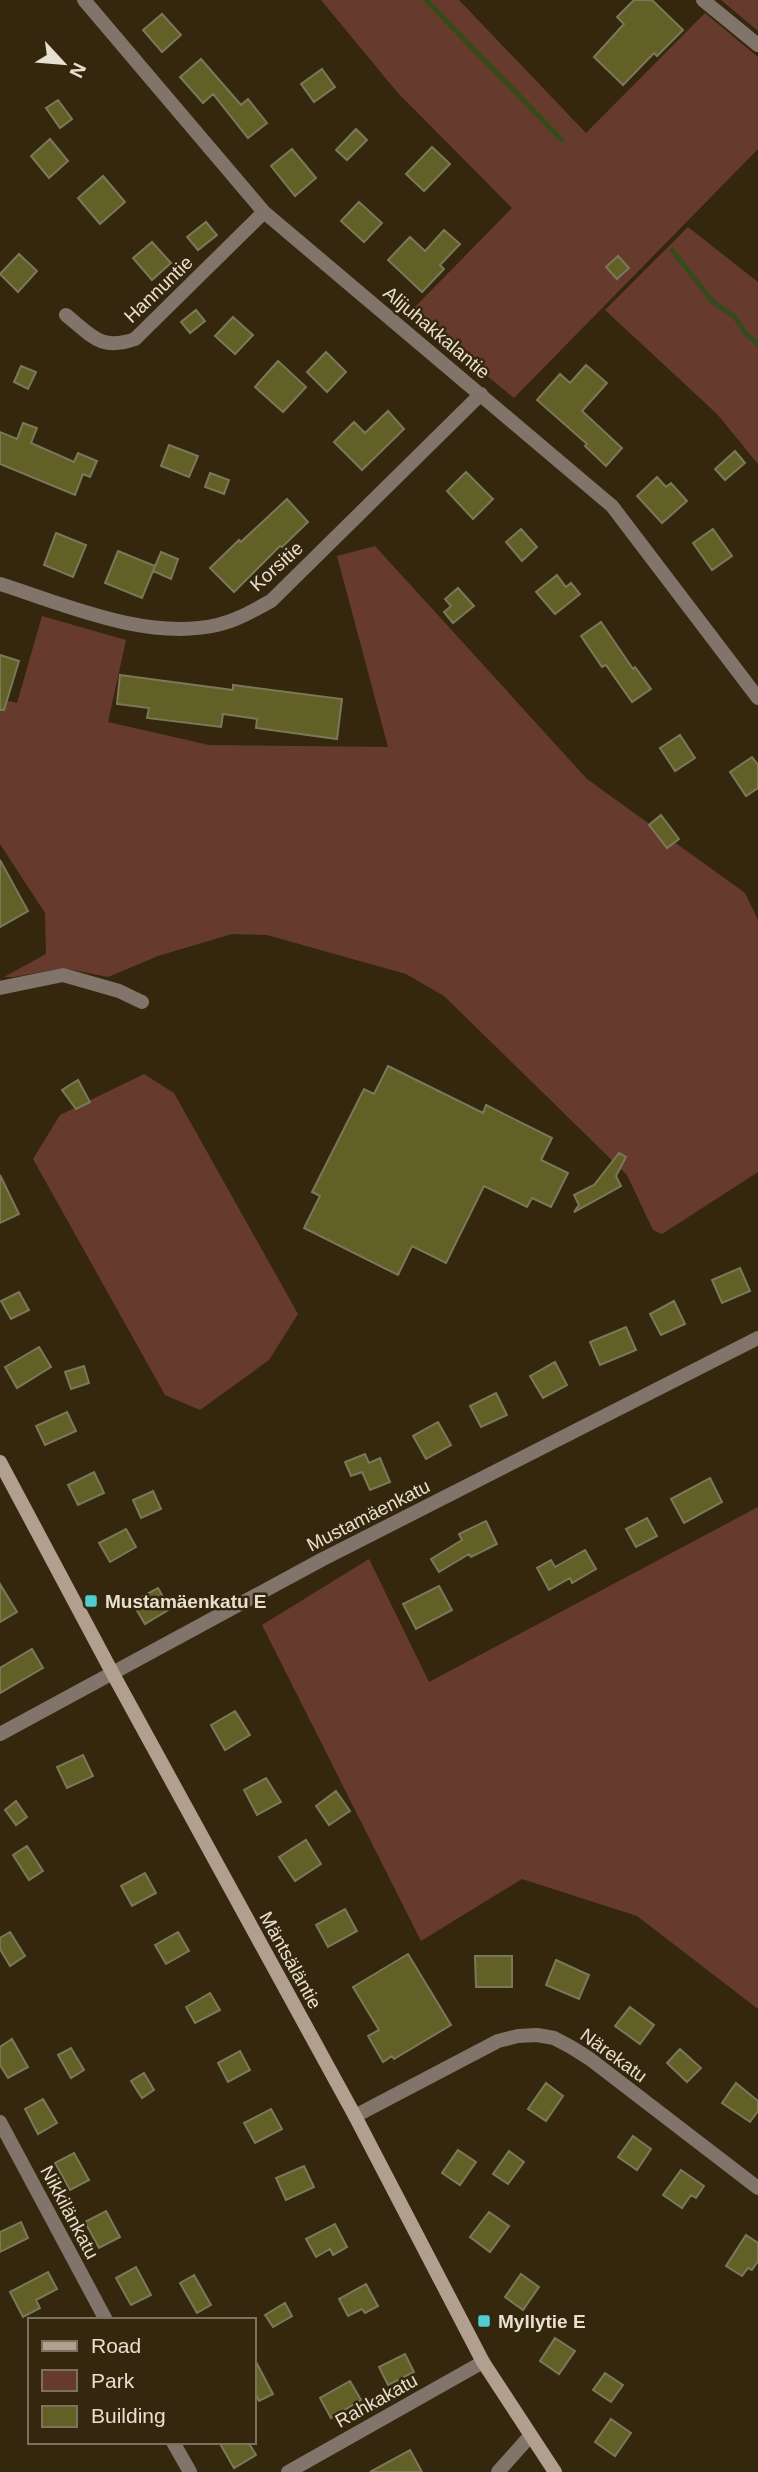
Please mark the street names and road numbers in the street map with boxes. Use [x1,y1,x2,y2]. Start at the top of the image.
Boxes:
street label: Hannuntie [120,252,197,327]
street label: Alijuhakkalantie [379,282,494,383]
street label: Korsitie [246,537,307,595]
street label: Mustamäenkatu [303,1475,433,1555]
street label: Mäntsäläntie [255,1908,326,2012]
street label: Närekatu [576,2024,651,2087]
street label: Nikkilänkatu [36,2162,103,2262]
street label: Rahkakatu [331,2369,421,2432]

